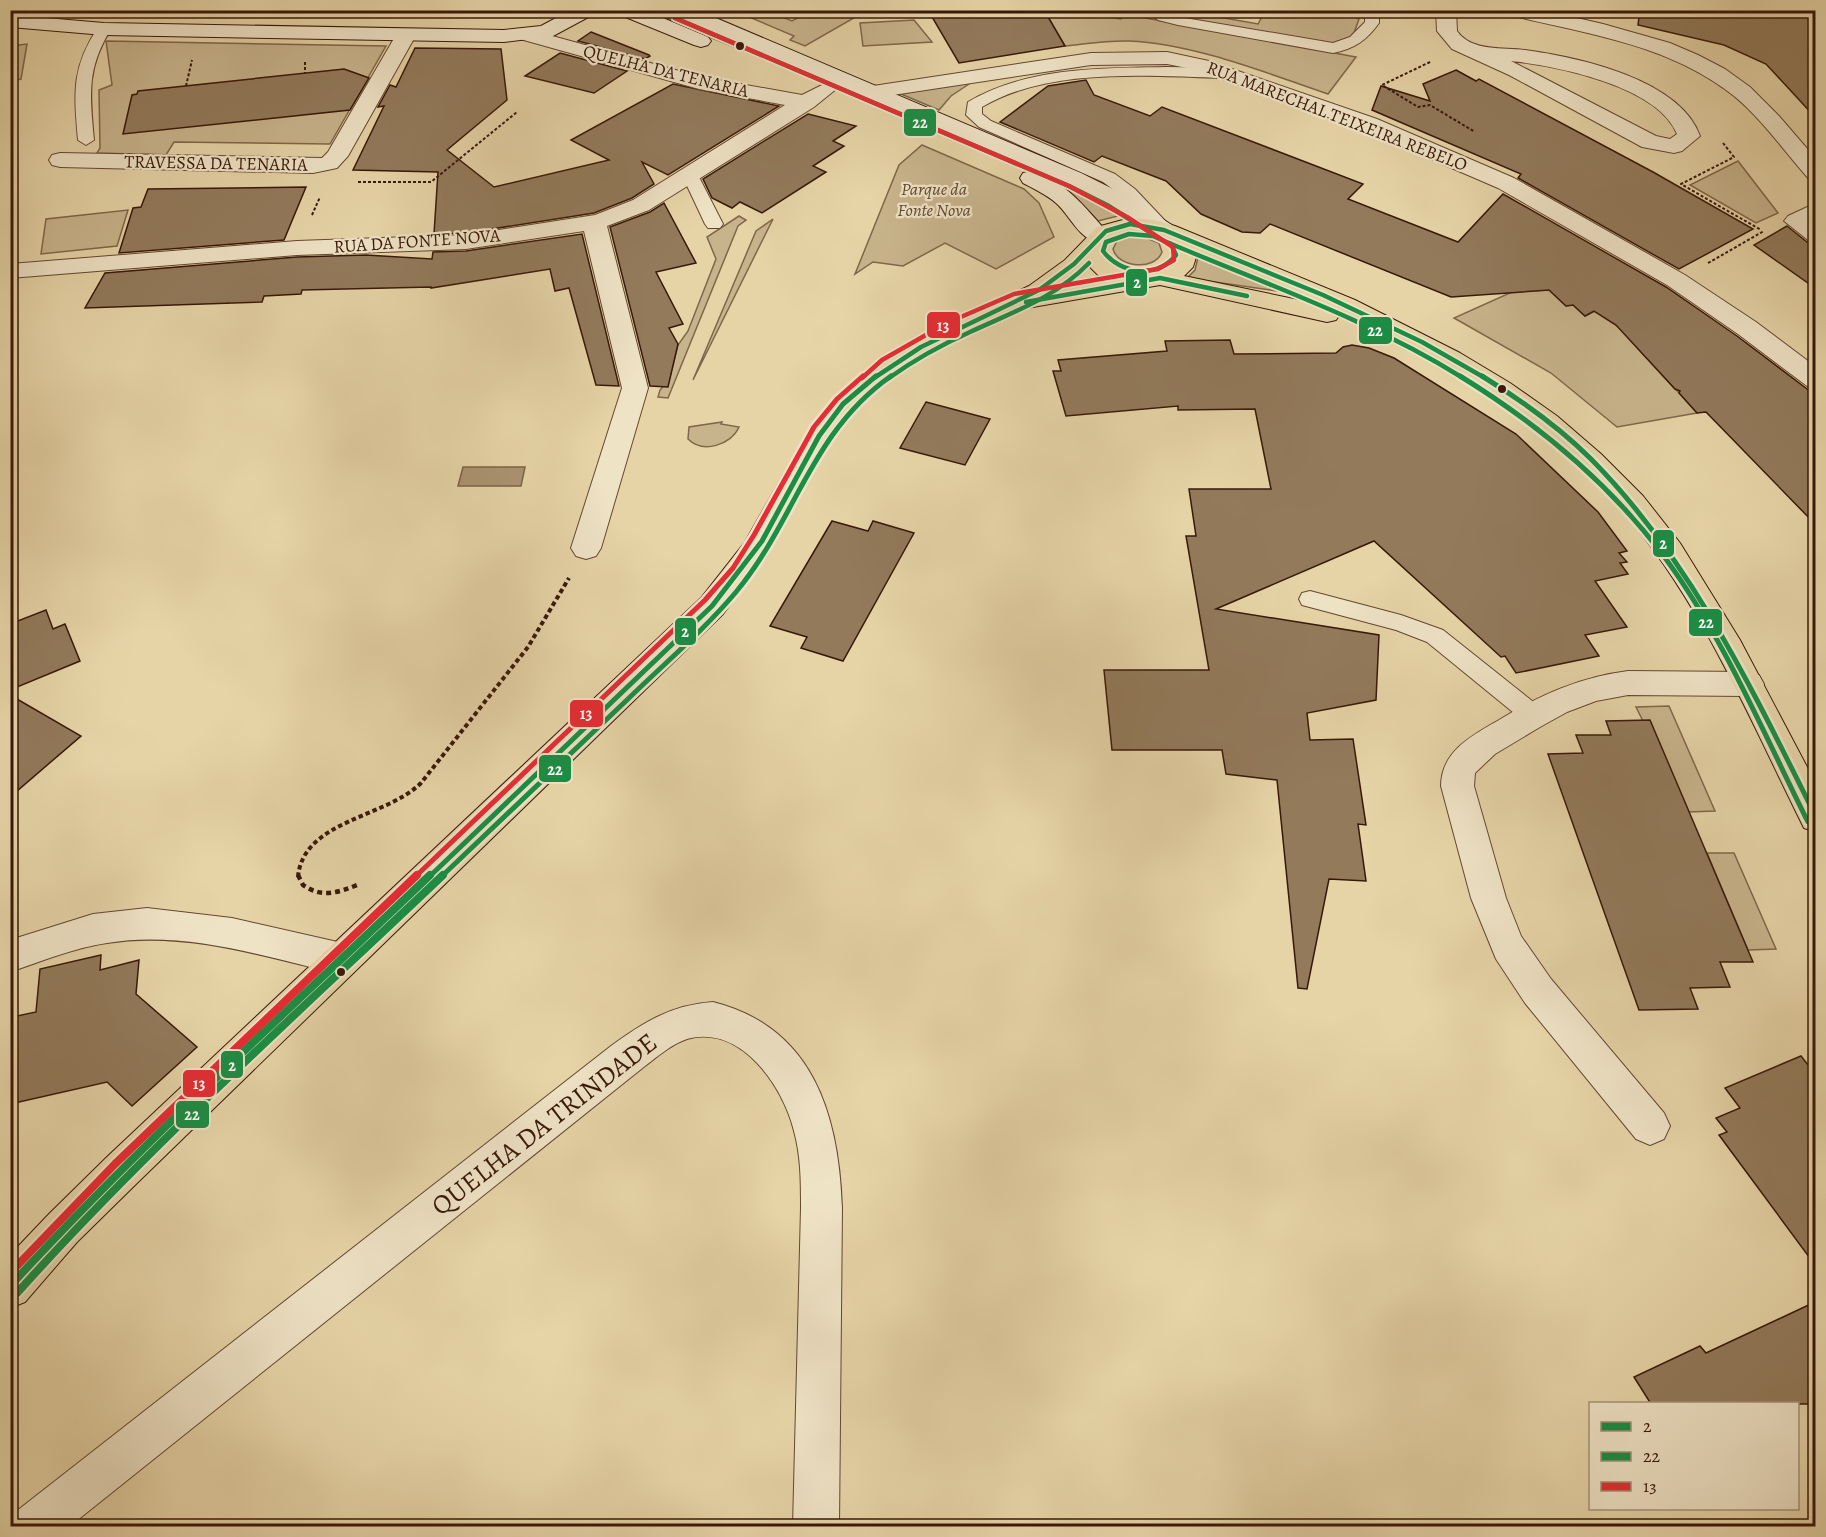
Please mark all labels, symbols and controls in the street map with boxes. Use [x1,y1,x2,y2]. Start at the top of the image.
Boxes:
street label: QUELHA DA TENARIA [581,39,752,103]
unlabelled marker [734,40,746,52]
street label: RUA MARECHAL TEIXEIRA REBELO [1203,55,1471,177]
line badge: 22 [903,108,937,137]
text: 22 [912,112,928,134]
street label: TRAVESSA DA TENARIA [124,149,308,177]
park label: Parque da Fonte Nova [897,177,971,222]
street label: RUA DA FONTE NOVA [333,223,502,259]
line badge: 2 [1125,268,1148,297]
text: 2 [1133,272,1141,294]
line badge: 13 [926,311,961,339]
text: 13 [937,315,949,337]
line badge: 22 [1358,316,1393,345]
text: 22 [1367,320,1383,342]
unlabelled marker [1496,383,1508,395]
line badge: 2 [1652,529,1675,558]
text: 2 [1659,533,1667,555]
line badge: 22 [1688,608,1723,637]
text: 22 [1698,612,1714,634]
line badge: 2 [674,617,697,646]
text: 2 [681,621,689,643]
line badge: 13 [569,699,604,728]
text: 13 [580,703,592,725]
line badge: 22 [538,754,572,783]
text: 22 [547,759,563,781]
unlabelled marker [335,966,347,978]
street label: QUELHA DA TRINDADE [424,1024,664,1224]
line badge: 2 [220,1050,244,1079]
text: 2 [228,1055,236,1077]
line badge: 13 [182,1069,216,1098]
text: 13 [193,1073,205,1095]
line badge: 22 [175,1100,210,1129]
text: 22 [184,1104,200,1126]
legend [1589,1402,1799,1510]
text: 2 [1643,1414,1652,1438]
text: 22 [1643,1444,1661,1468]
text: 13 [1643,1474,1657,1498]

